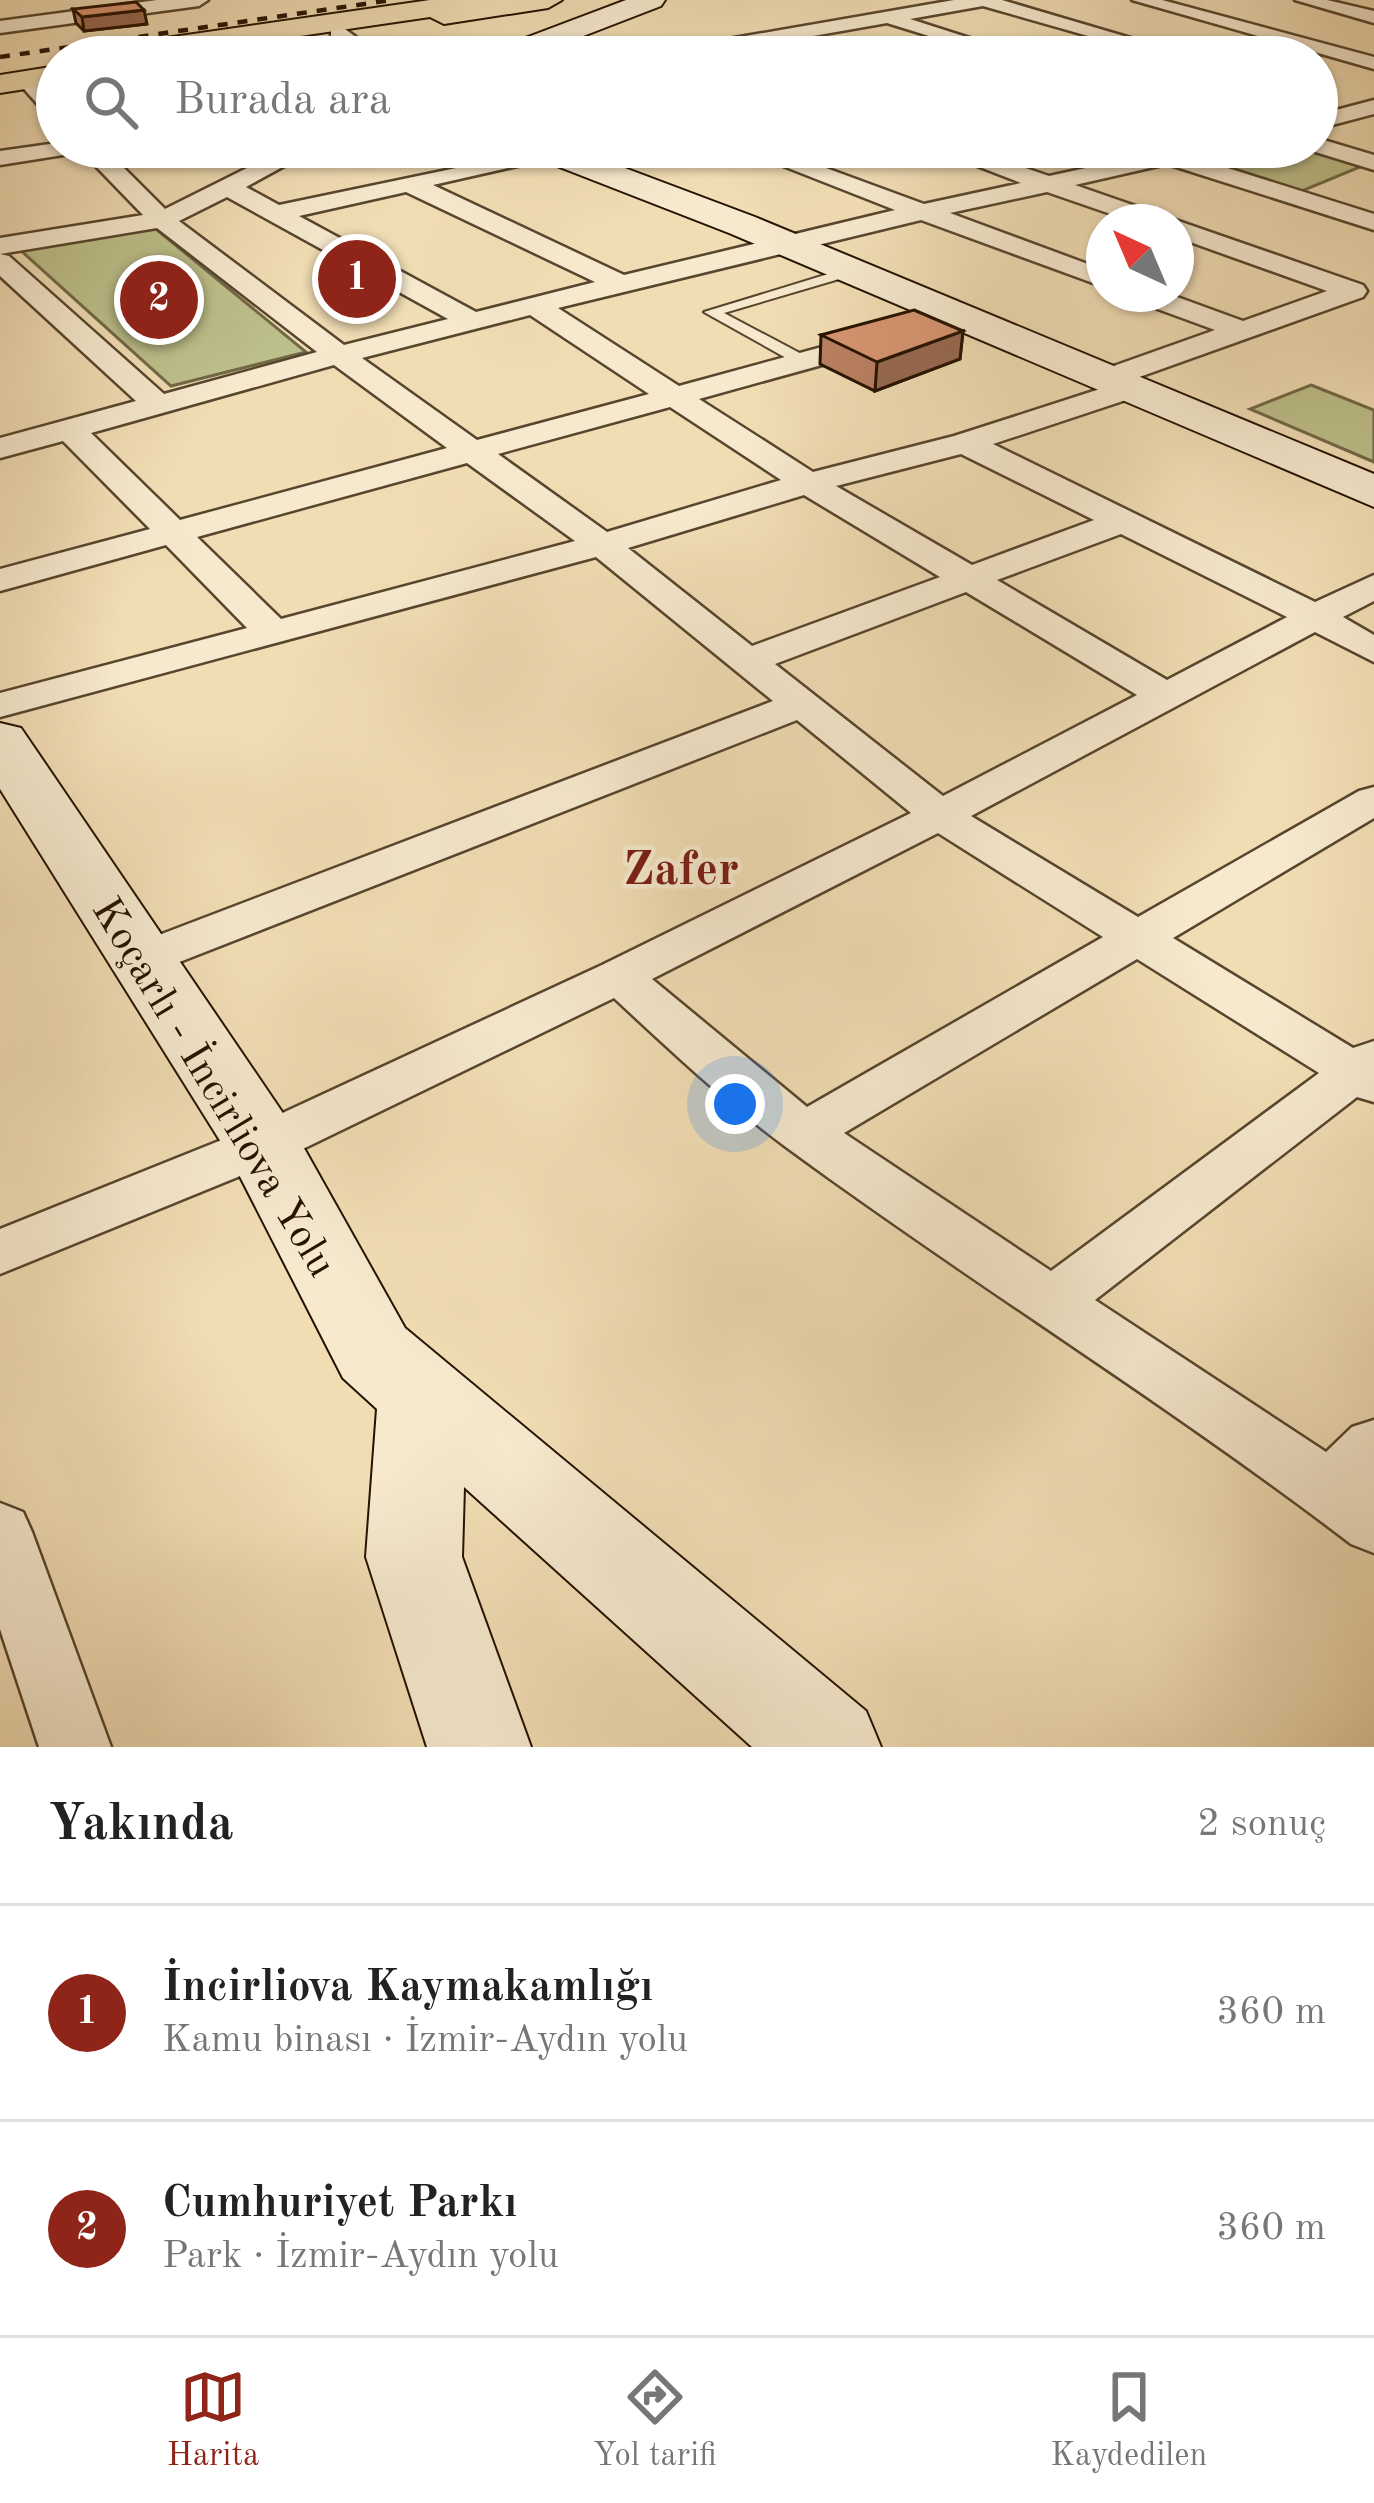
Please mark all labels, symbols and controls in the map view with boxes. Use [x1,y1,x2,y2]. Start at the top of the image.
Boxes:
search box [36,36,1338,168]
icon: search [78,69,144,135]
text: Burada ara [174,79,391,124]
north arrow [1086,204,1194,312]
pin: 1 [318,234,396,324]
pin: 2 [120,255,198,345]
district label: Zafer [623,847,739,895]
street label: Koçarlı - İncirliova Yolu [83,888,348,1285]
your location [705,1074,765,1134]
text: Yakında [48,1800,234,1851]
text: 2 sonuç [1197,1805,1326,1844]
text: İncirliova Kaymakamlığı [162,1966,653,2011]
text: 1 [76,1993,98,2032]
text: 360 m [1216,1993,1326,2032]
text: Kamu binası · İzmir-Aydın yolu [162,2021,688,2060]
text: Cumhuriyet Parkı [162,2182,517,2227]
text: 2 [76,2209,98,2248]
text: 360 m [1216,2209,1326,2248]
text: Park · İzmir-Aydın yolu [162,2237,559,2276]
tab: Harita [167,2364,259,2477]
tab: Yol tarifi [593,2364,717,2477]
tab: Kaydedilen [1050,2364,1207,2477]

